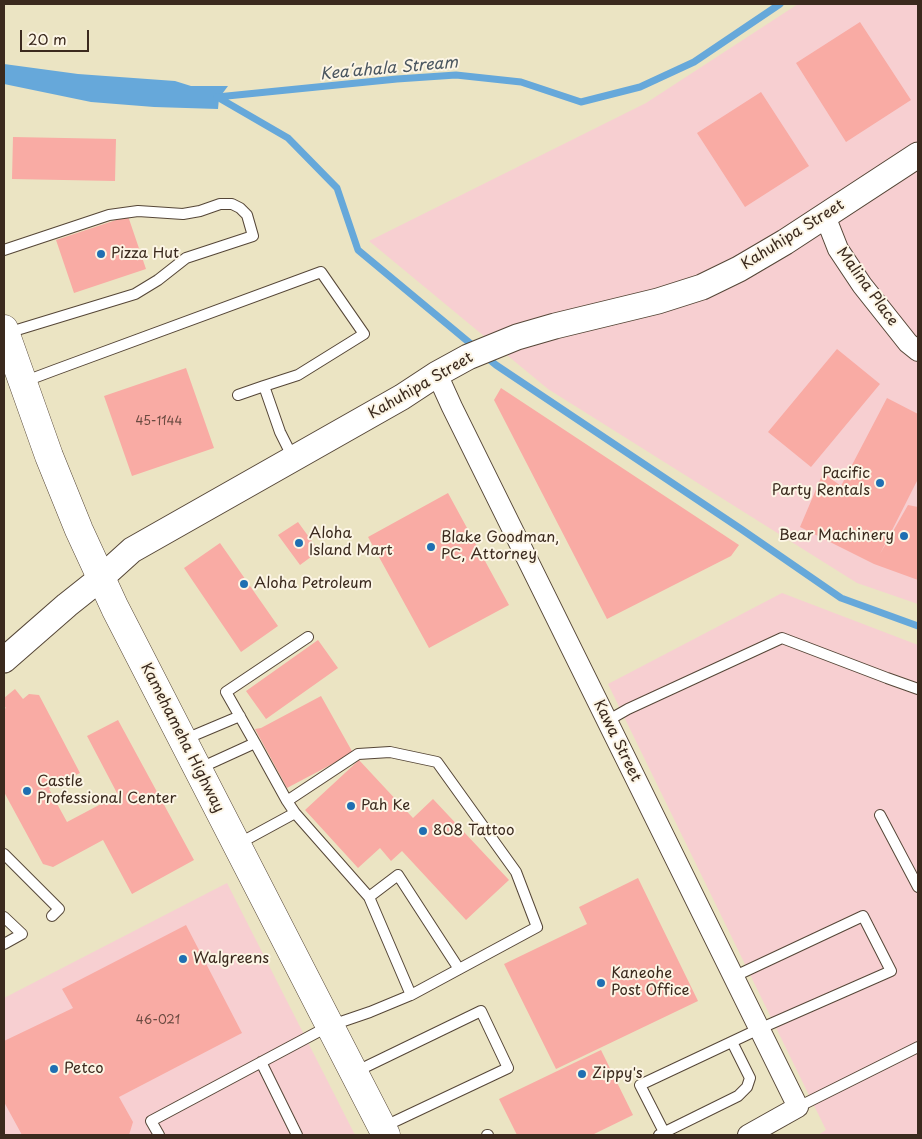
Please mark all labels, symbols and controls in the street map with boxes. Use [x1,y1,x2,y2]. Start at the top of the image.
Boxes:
scale bar [22,20,91,52]
text: 20 m [28,27,67,50]
water label: Keaʻahala Stream [319,53,459,85]
street label: Kahuhipa Street [738,196,848,274]
street label: Malina Place [832,244,902,330]
place label: Pizza Hut [111,245,179,263]
marker: Pizza Hut [95,248,107,260]
street label: Kahuhipa Street [366,349,476,423]
house number: 45-1144 [136,415,182,429]
place label: Pacific Party Rentals [772,465,870,500]
marker: Pacific Party Rentals [874,477,886,489]
place label: Aloha Island Mart [309,525,393,560]
place label: Bear Machinery [779,527,894,545]
place label: Blake Goodman, PC, Attorney [441,529,559,564]
marker: Bear Machinery [898,530,910,542]
marker: Aloha Island Mart [293,537,305,549]
marker: Blake Goodman, PC, Attorney [425,541,437,553]
place label: Aloha Petroleum [254,575,372,593]
marker: Aloha Petroleum [238,578,250,590]
street label: Kamehameha Highway [136,660,228,816]
street label: Kawa Street [589,697,645,785]
place label: Castle Professional Center [37,773,176,808]
marker: Castle Professional Center [21,785,33,797]
place label: Pah Ke [361,797,410,815]
marker: Pah Ke [345,800,357,812]
place label: 808 Tattoo [433,822,514,840]
marker: 808 Tattoo [417,825,429,837]
place label: Walgreens [193,950,269,968]
marker: Walgreens [177,953,189,965]
place label: Kaneohe Post Office [611,965,689,1000]
marker: Kaneohe Post Office [595,977,607,989]
house number: 46-021 [136,1014,180,1028]
place label: Petco [64,1060,104,1078]
marker: Petco [48,1063,60,1075]
place label: Zippy's [592,1065,643,1083]
marker: Zippy's [576,1068,588,1080]

